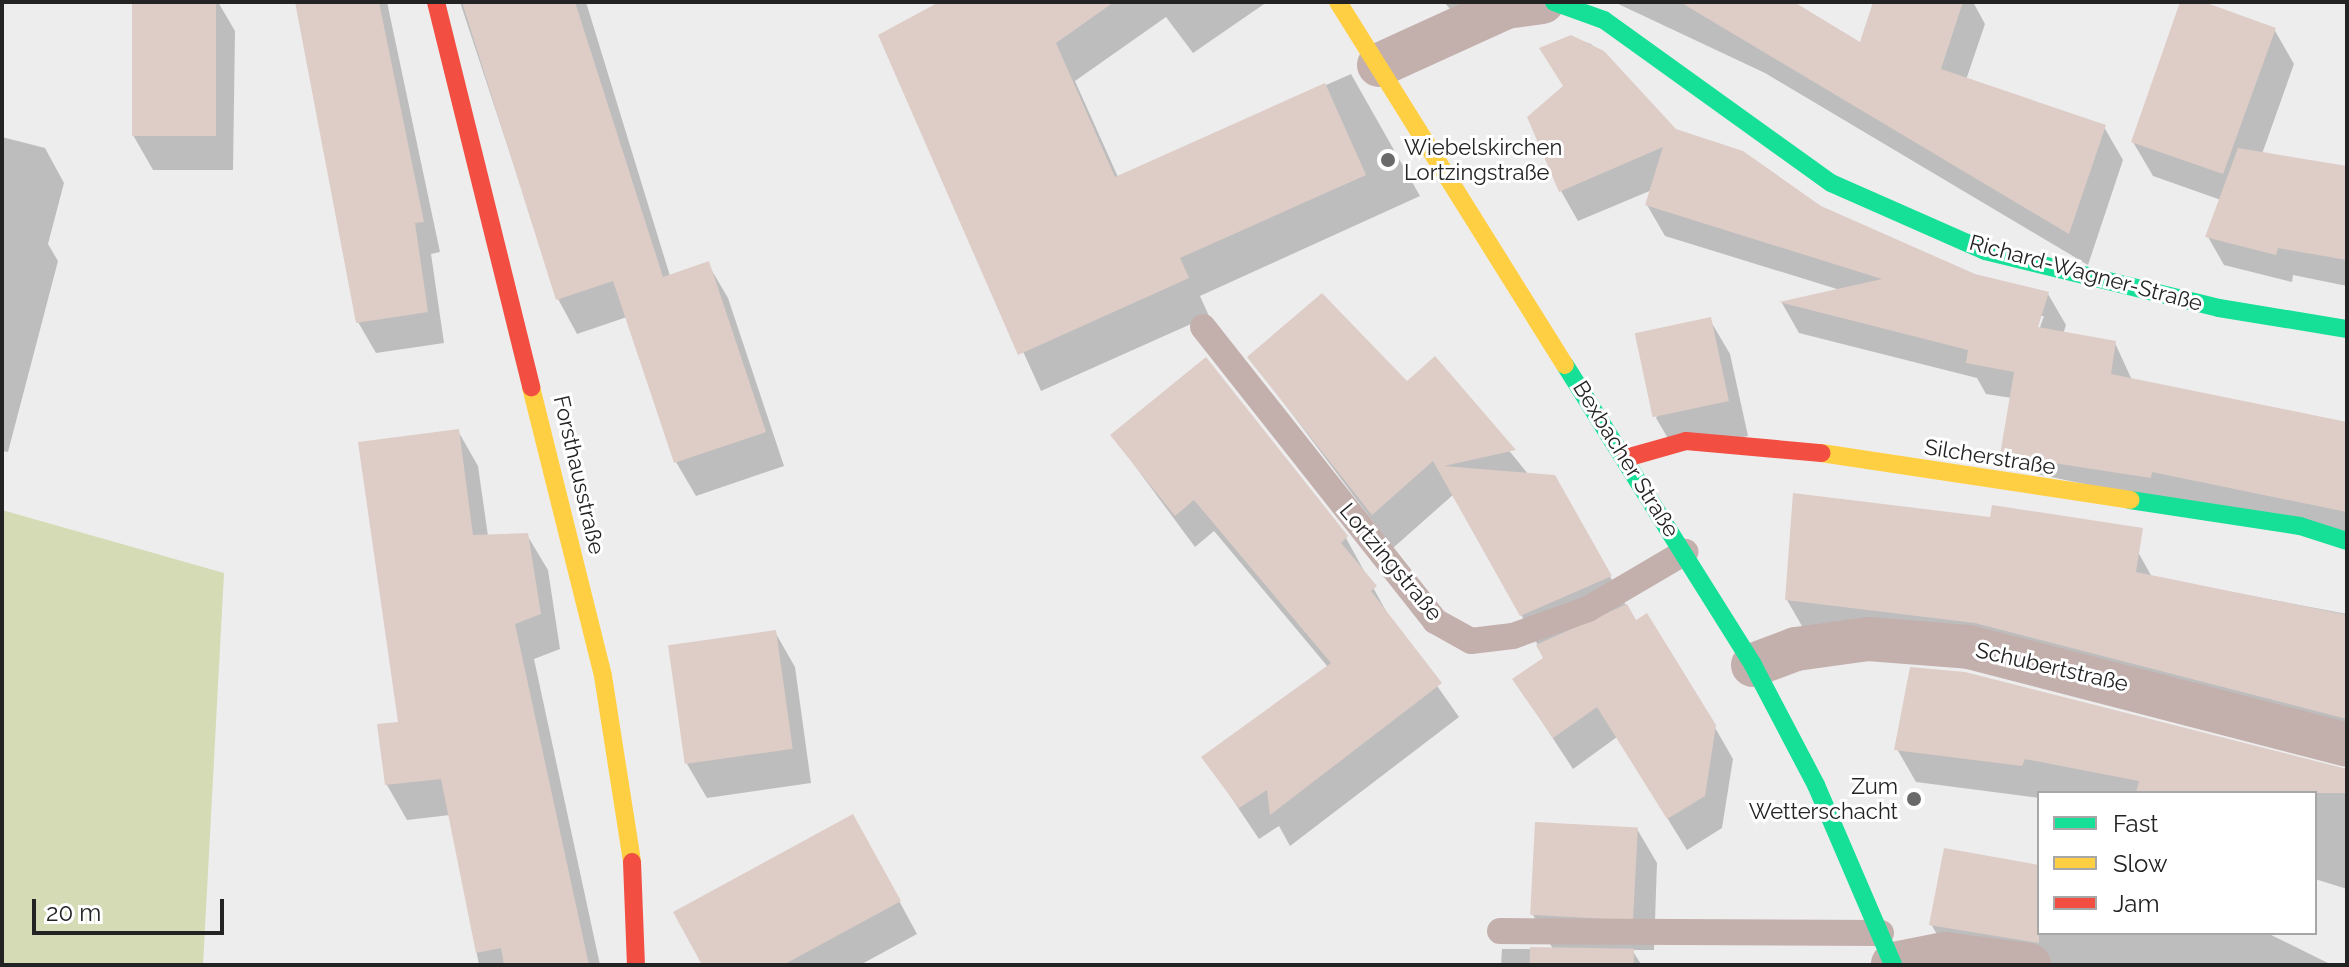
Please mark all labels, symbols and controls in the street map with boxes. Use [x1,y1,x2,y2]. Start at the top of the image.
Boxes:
place label: Wiebelskirchen Lortzingstraße [1404,134,1562,186]
marker: Wiebelskirchen Lortzingstraße [1379,151,1397,169]
street label: Richard-Wagner-Straße [1967,229,2205,317]
street label: Bexbacher Straße [1567,376,1685,542]
street label: Forsthausstraße [548,393,610,557]
street label: Silcherstraße [1923,434,2057,480]
street label: Lortzingstraße [1334,498,1448,626]
street label: Schubertstraße [1973,637,2131,697]
place label: Zum Wetterschacht [1749,773,1898,824]
marker: Zum Wetterschacht [1905,790,1923,808]
legend [2037,791,2317,935]
text: Fast [2113,809,2158,838]
text: Slow [2113,849,2167,878]
scale bar [36,883,228,933]
text: Jam [2113,889,2159,918]
text: 20 m [46,898,101,927]

